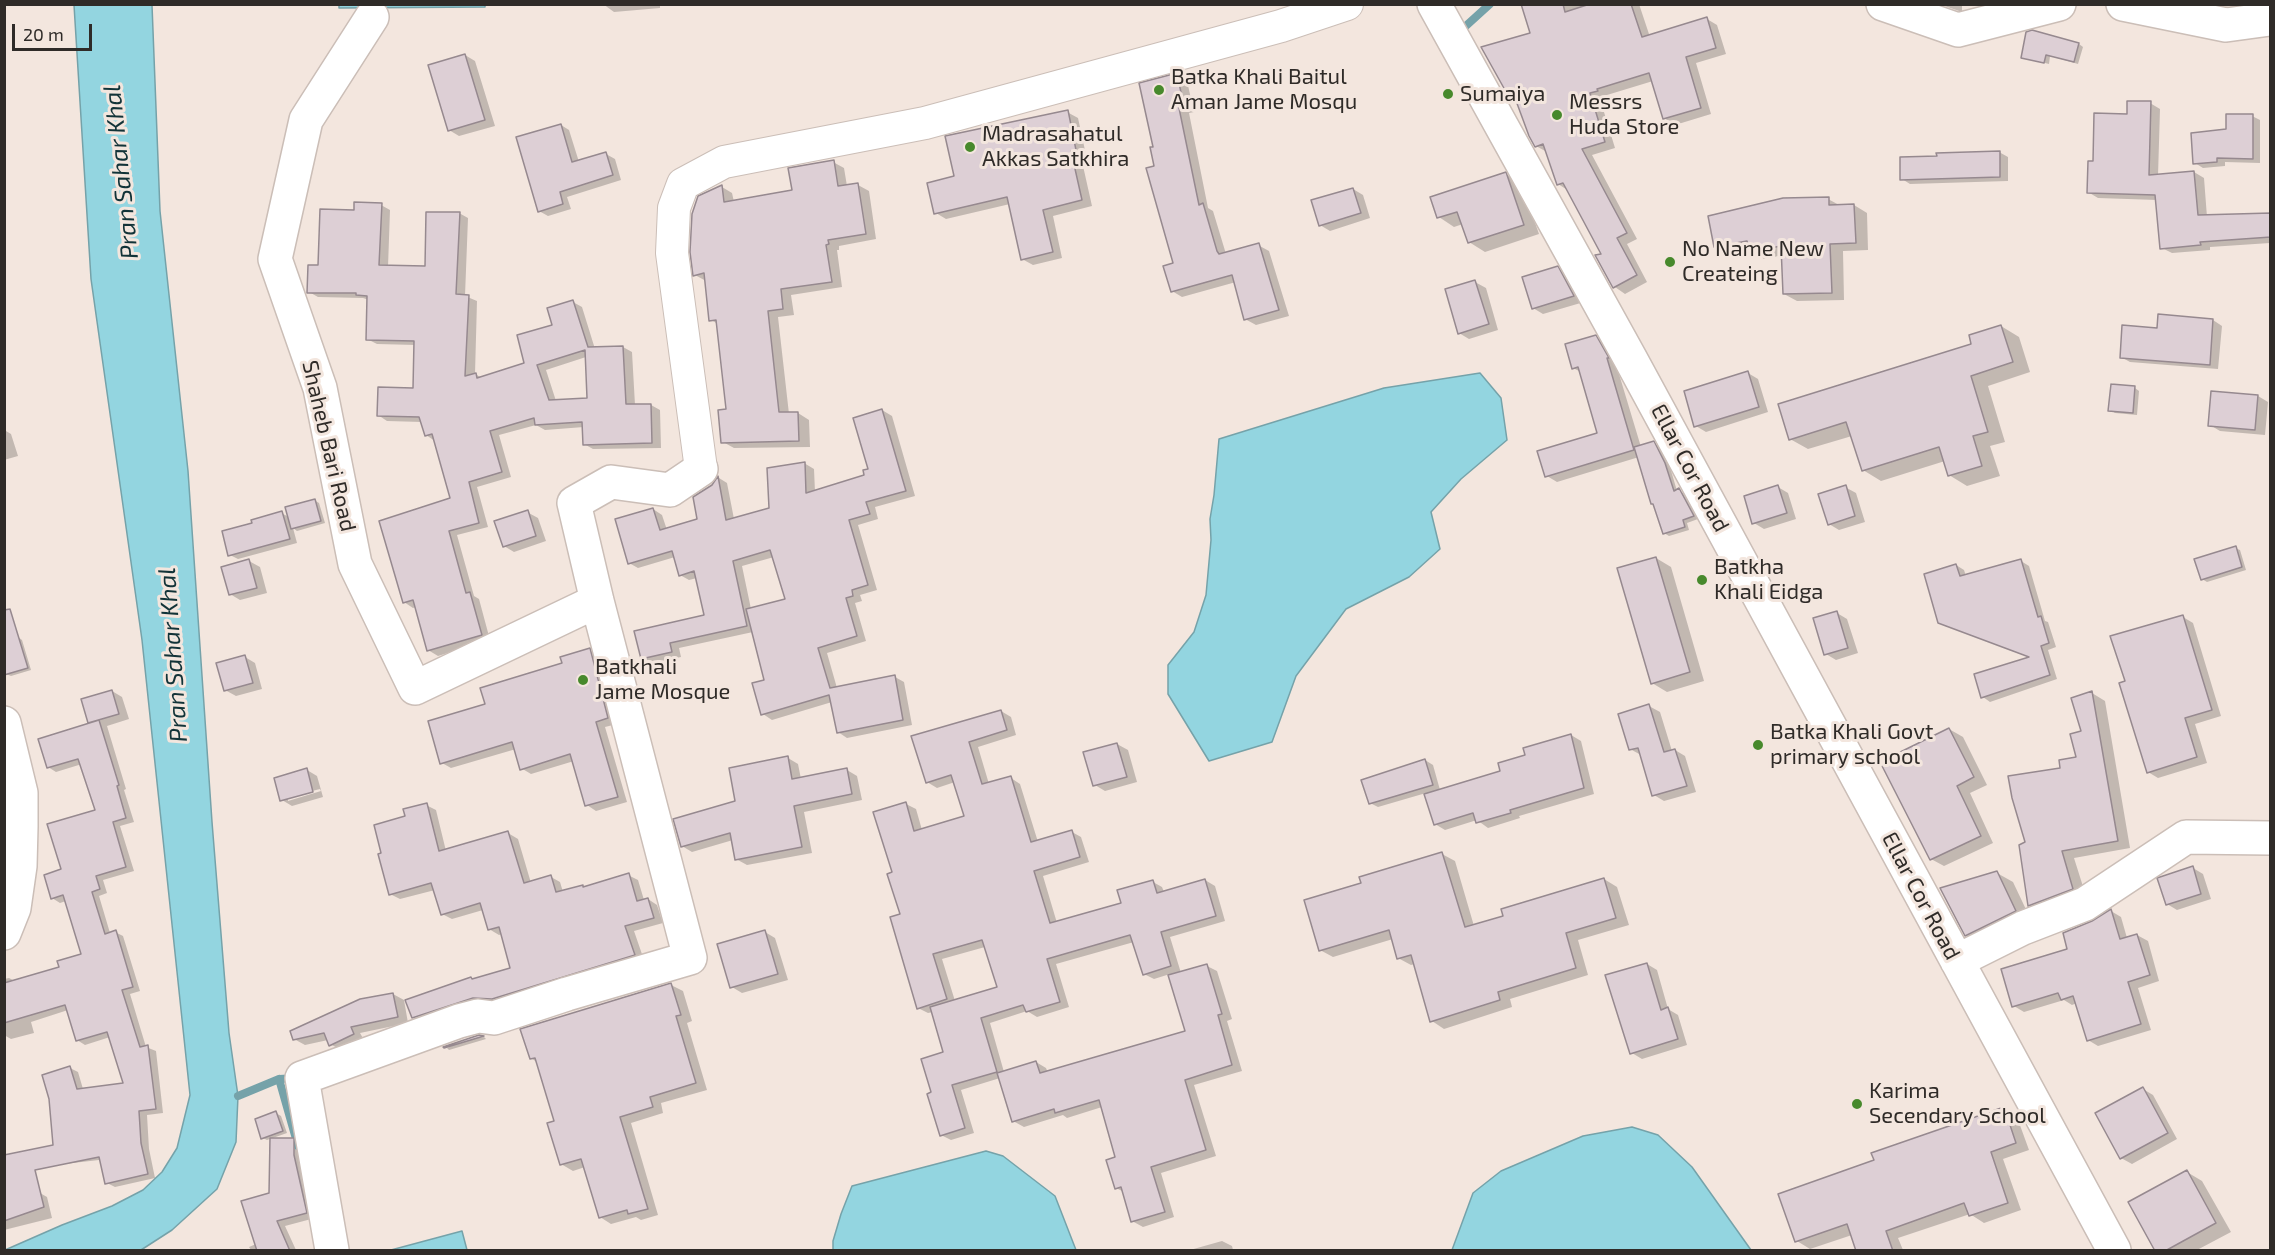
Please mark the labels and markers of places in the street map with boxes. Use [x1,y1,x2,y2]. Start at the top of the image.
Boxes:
place label: Batka Khali Baitul Aman Jame Mosqu [1171,64,1357,116]
place label: Sumaiya [1460,81,1545,107]
marker: Batka Khali Baitul Aman Jame Mosqu [1152,83,1166,97]
marker: Sumaiya [1441,87,1455,101]
place label: Messrs Huda Store [1569,89,1679,140]
marker: Messrs Huda Store [1550,108,1564,122]
place label: Madrasahatul Akkas Satkhira [982,121,1129,172]
marker: Madrasahatul Akkas Satkhira [963,140,977,154]
place label: No Name New Createing [1682,236,1824,288]
marker: No Name New Createing [1663,255,1677,269]
place label: Batkha Khali Eidga [1714,554,1823,606]
marker: Batkha Khali Eidga [1695,573,1709,587]
place label: Batkhali Jame Mosque [595,654,730,706]
marker: Batkhali Jame Mosque [576,673,590,687]
place label: Batka Khali Govt primary school [1770,719,1933,770]
marker: Batka Khali Govt primary school [1751,738,1765,752]
place label: Karima Secendary School [1869,1078,2046,1130]
marker: Karima Secendary School [1850,1097,1864,1111]

